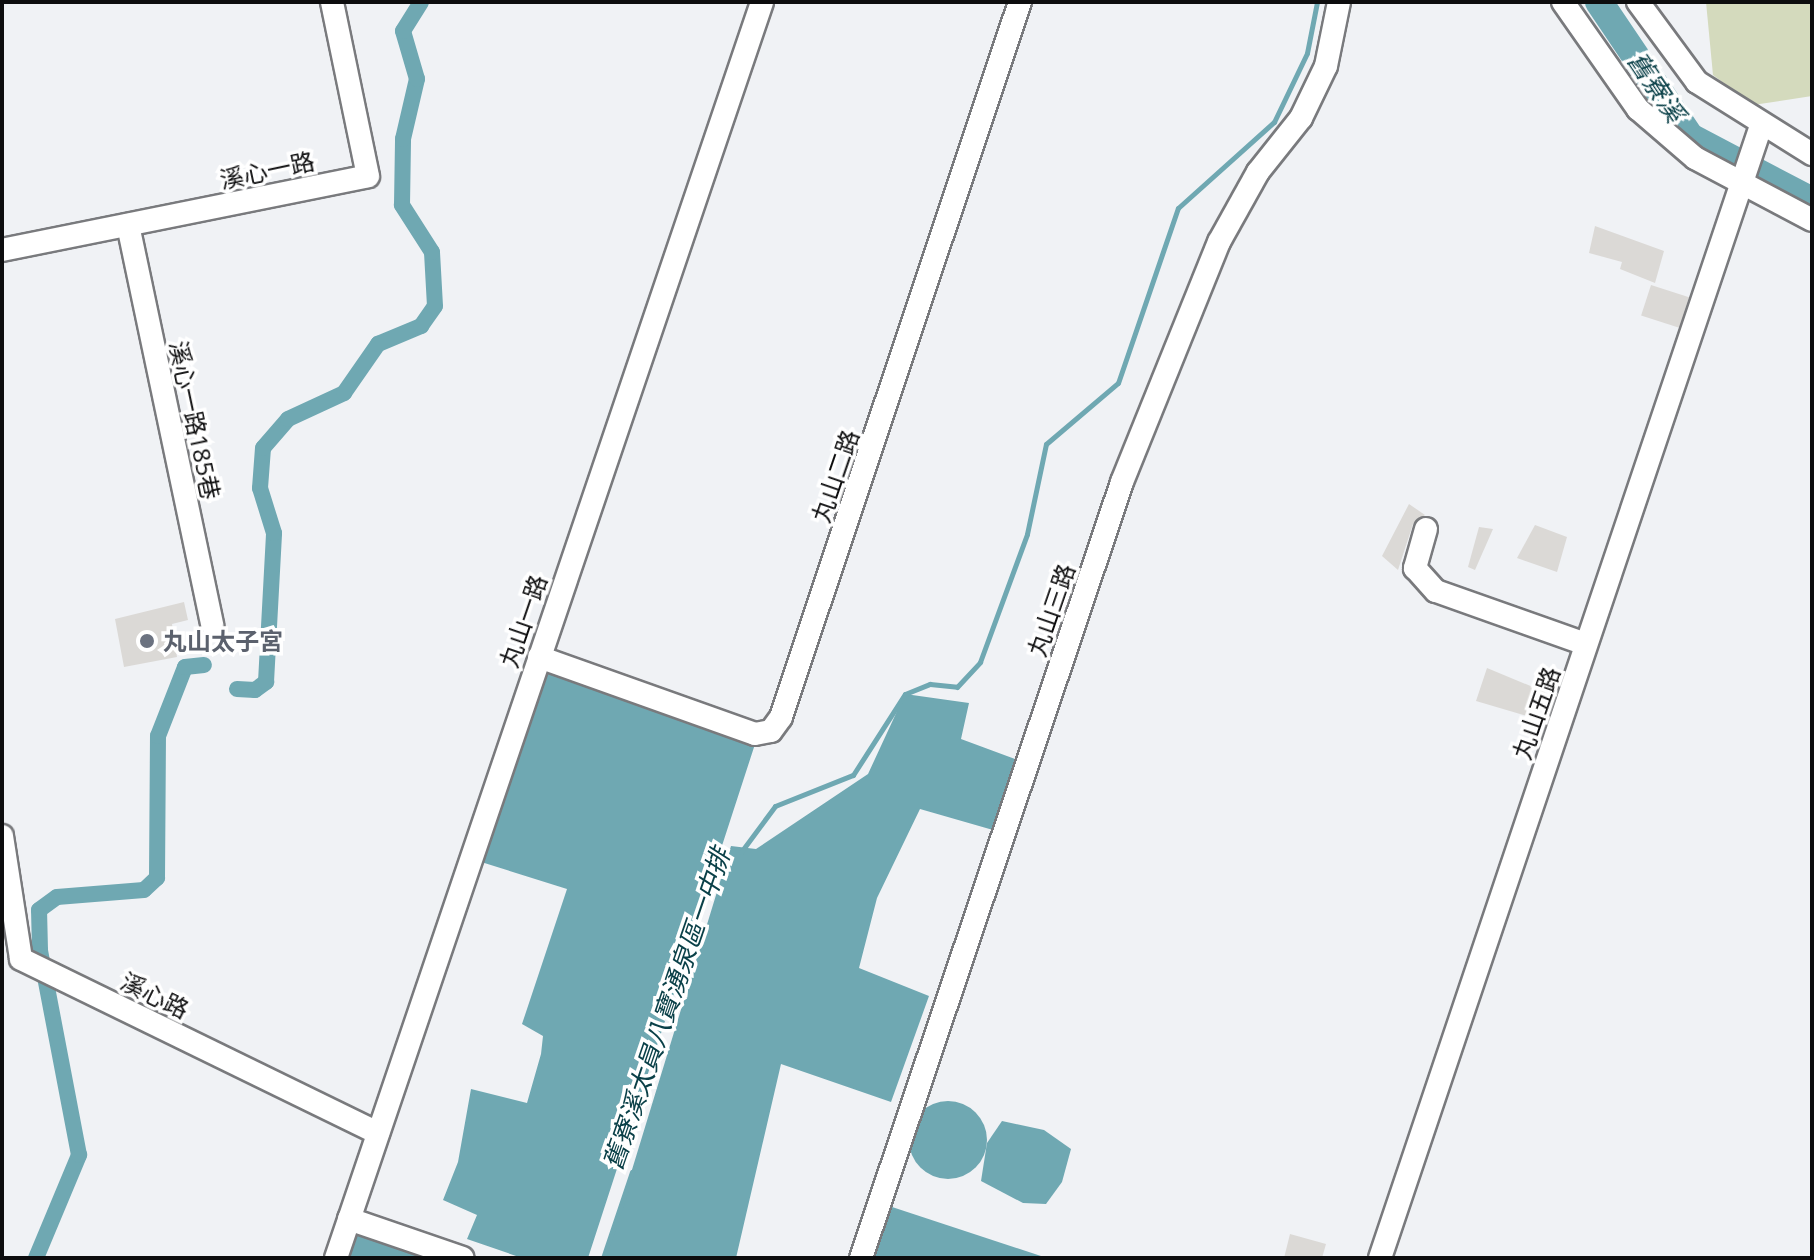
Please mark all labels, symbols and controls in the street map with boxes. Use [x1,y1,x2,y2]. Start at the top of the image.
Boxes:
water label: 舊寮溪 [1621,46,1691,128]
street label: 溪心一路 [217,146,317,194]
street label: 溪心一路185巷 [164,338,226,502]
street label: 丸山二路 [806,426,864,526]
street label: 丸山三路 [1022,560,1080,660]
street label: 丸山一路 [494,571,552,671]
place label: 丸山太子宮 [163,627,283,655]
marker: 丸山太子宮 [138,632,156,650]
street label: 丸山五路 [1507,663,1565,763]
water label: 舊寮溪太員八寶湧泉區一中排 [597,844,737,1174]
street label: 溪心路 [116,966,194,1024]

